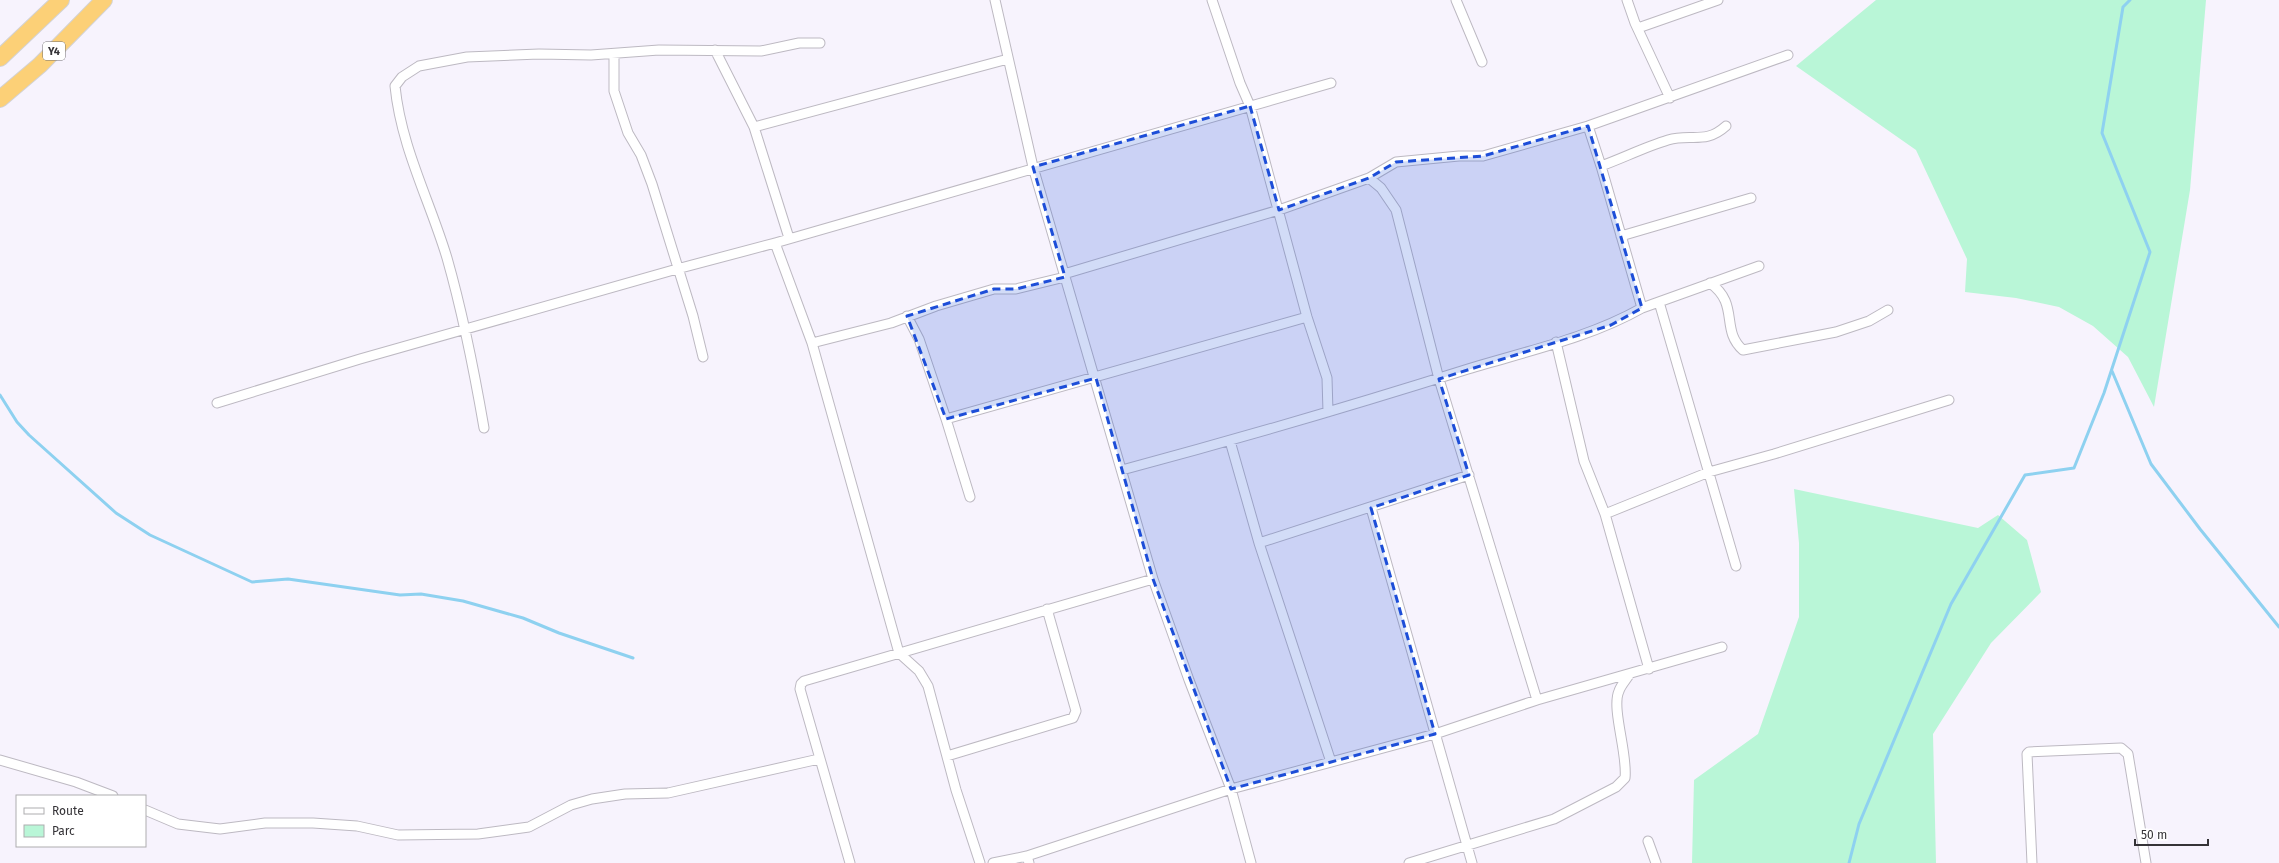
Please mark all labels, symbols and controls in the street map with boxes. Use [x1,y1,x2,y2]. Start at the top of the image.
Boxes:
road number: Y4 [43,42,65,60]
legend [16,795,146,847]
text: Route [52,804,84,818]
scale bar [2135,821,2208,847]
text: Parc [52,824,75,838]
text: 50 m [2141,828,2167,842]

